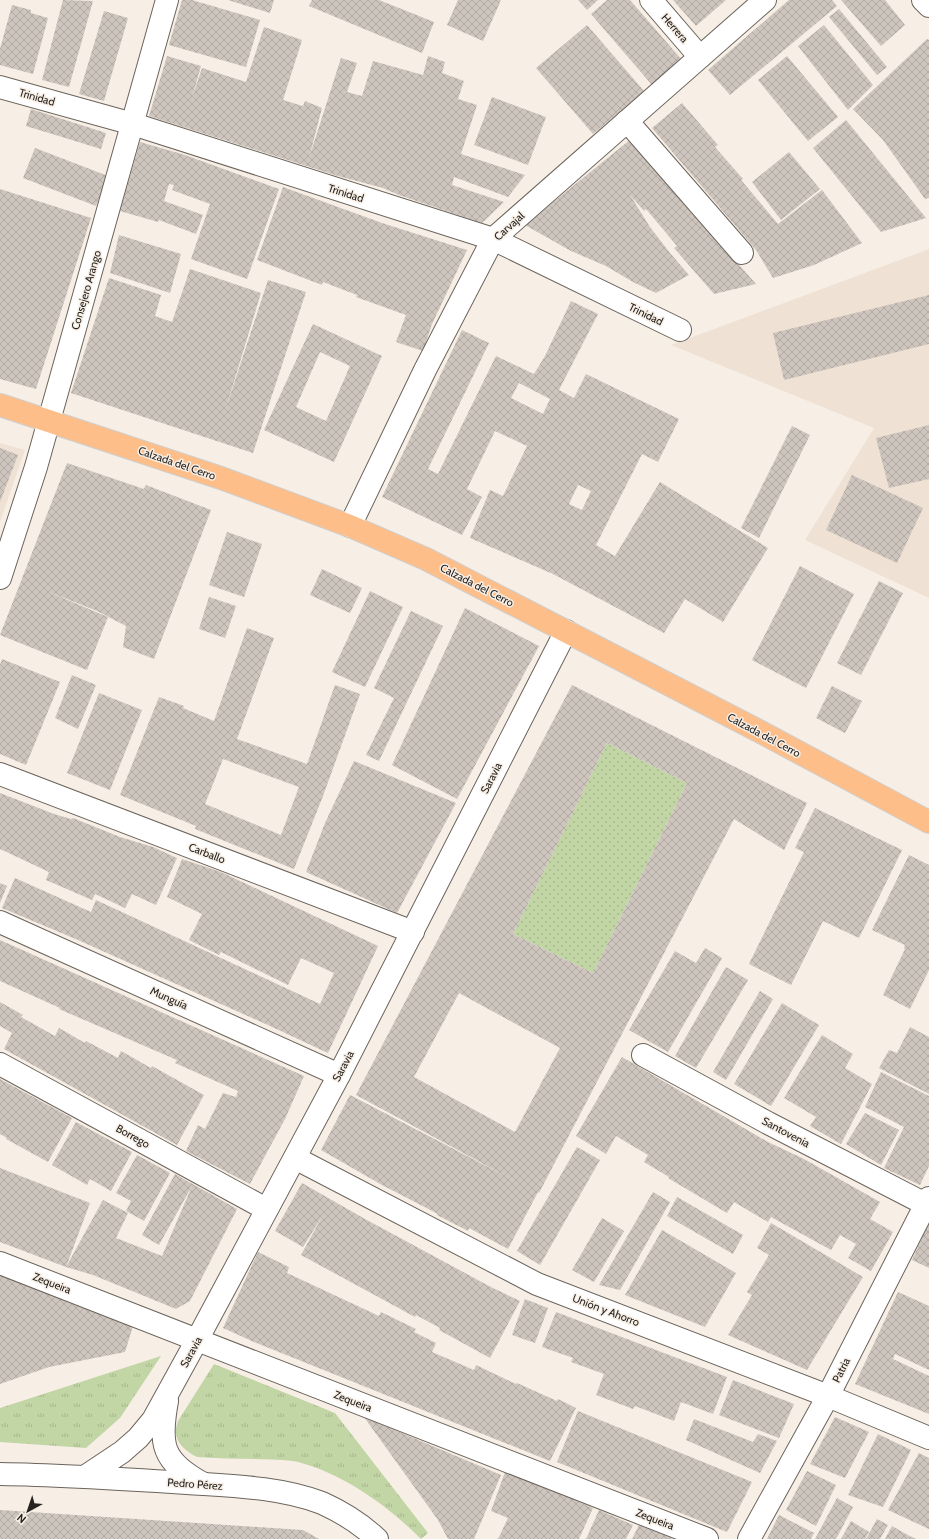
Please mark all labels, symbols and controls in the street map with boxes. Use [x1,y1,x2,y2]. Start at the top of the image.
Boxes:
street label: Herrera [658,10,692,46]
street label: Trinidad [17,85,57,109]
street label: Trinidad [326,181,366,205]
street label: Carvajal [491,208,527,243]
street label: Consejero Arango [68,249,104,331]
street label: Trinidad [626,300,666,328]
street label: Calzada del Cerro [136,443,218,483]
street label: Calzada del Cerro [438,560,516,610]
street label: Calzada del Cerro [725,710,803,760]
street label: Saravia [477,759,505,796]
street label: Carballo [187,840,227,866]
street label: Munguía [148,984,191,1013]
street label: Saravia [329,1047,357,1084]
street label: Santovenia [760,1114,813,1151]
street label: Borrego [114,1121,152,1151]
street label: Zequeira [31,1269,74,1297]
street label: Unión y Ahorro [571,1291,641,1329]
street label: Saravia [177,1333,206,1370]
street label: Patria [829,1355,853,1385]
street label: Zequeira [332,1387,375,1415]
street label: Pedro Pérez [167,1475,223,1493]
north arrow [8,1491,48,1531]
street label: Zequeira [634,1505,677,1533]
text: N [14,1511,29,1527]

